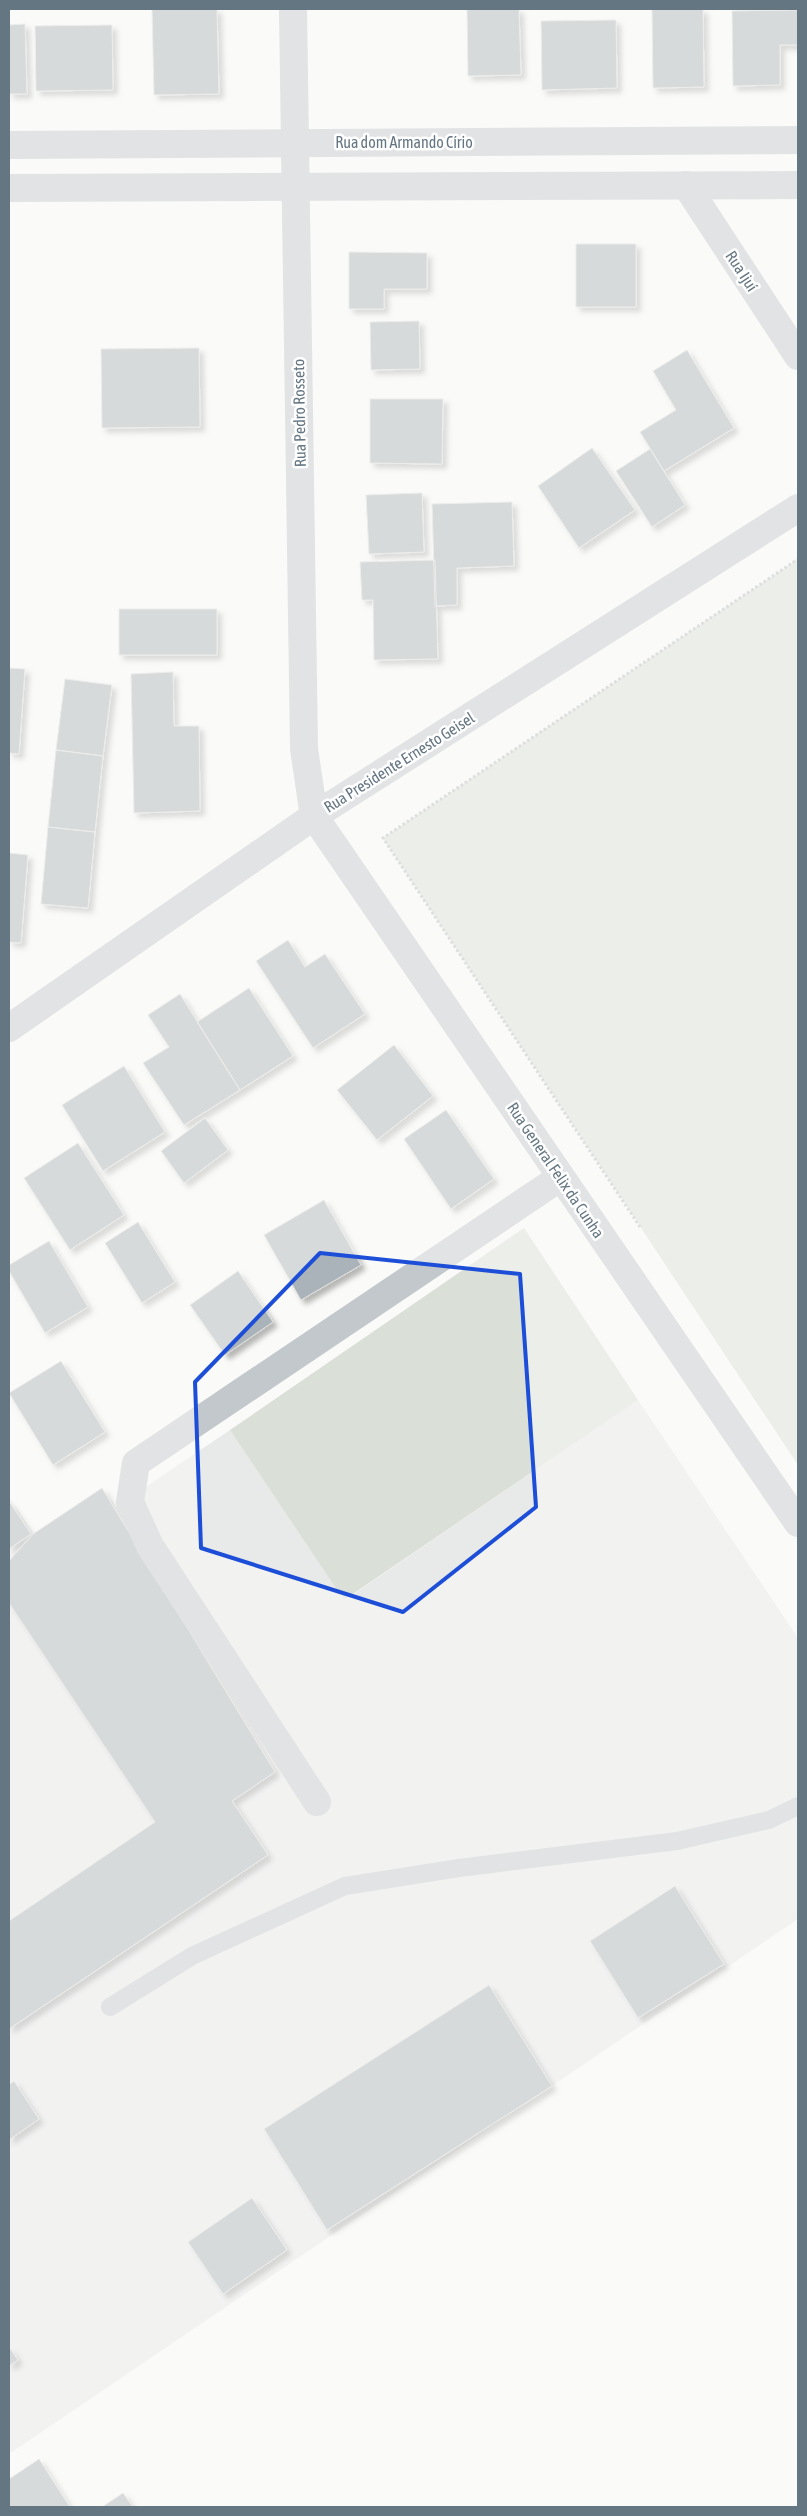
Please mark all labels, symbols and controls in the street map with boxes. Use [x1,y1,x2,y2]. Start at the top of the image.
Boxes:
street label: Rua dom Armando Círio [335,133,473,151]
street label: Rua Ijuí [721,247,762,295]
street label: Rua Pedro Rosseto [289,359,309,467]
street label: Rua Presidente Ernesto Geisel [320,708,478,816]
street label: Rua General Felix da Cunha [504,1099,608,1241]

